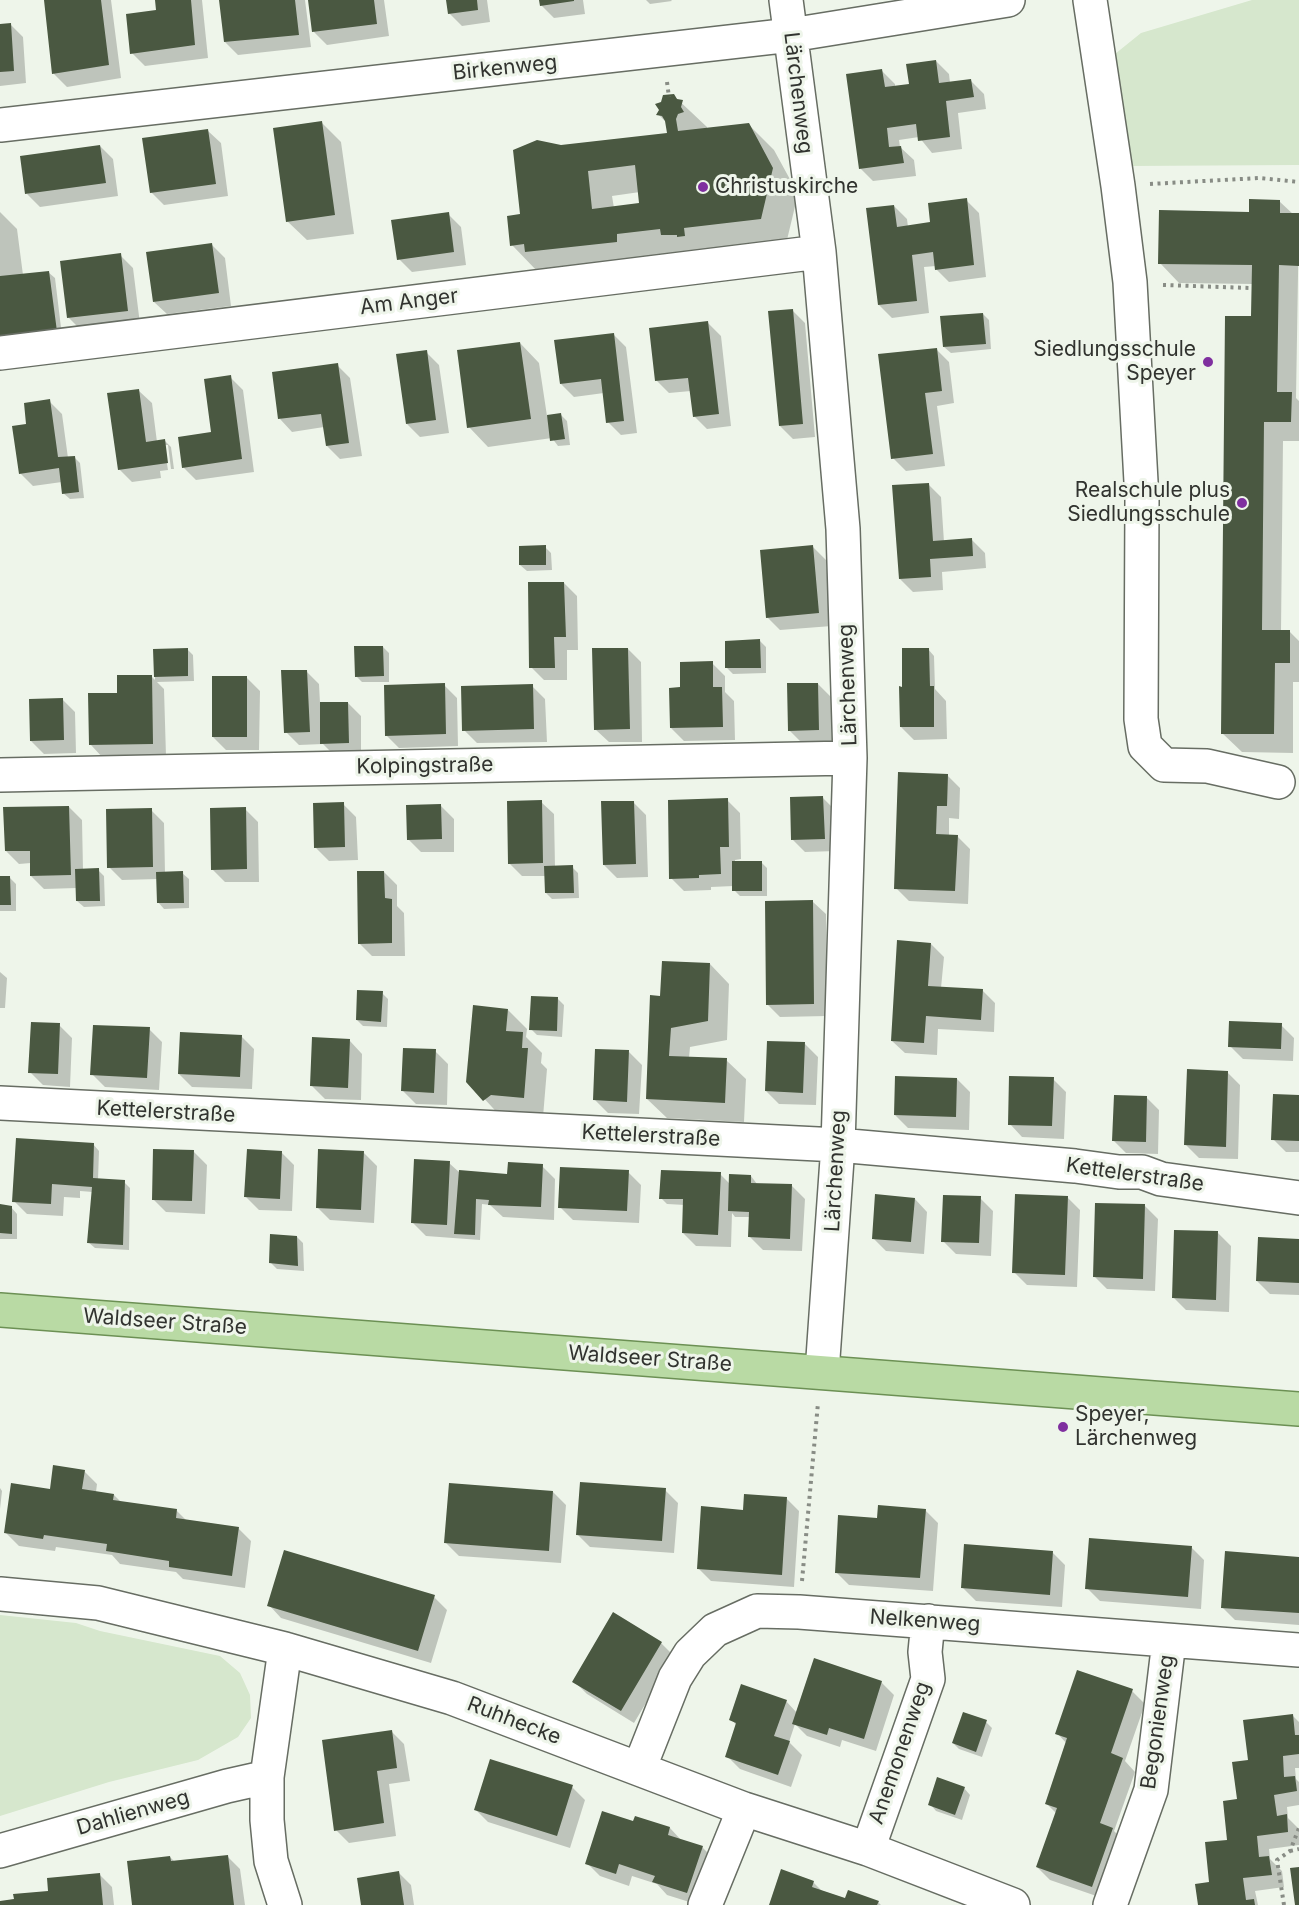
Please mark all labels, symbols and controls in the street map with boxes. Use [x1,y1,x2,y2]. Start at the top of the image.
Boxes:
street label: Lärchenweg [778,31,818,155]
street label: Birkenweg [452,50,558,86]
place label: Christuskirche [715,174,858,200]
marker: Christuskirche [696,180,710,194]
street label: Am Anger [358,283,460,321]
place label: Siedlungsschule Speyer [1033,337,1196,387]
marker: Siedlungsschule Speyer [1201,355,1215,369]
place label: Realschule plus Siedlungsschule [1067,478,1230,528]
marker: Realschule plus Siedlungsschule [1235,496,1249,510]
street label: Lärchenweg [833,623,863,747]
street label: Kolpingstraße [356,752,494,780]
street label: Kettelerstraße [96,1096,236,1128]
street label: Lärchenweg [820,1109,852,1233]
street label: Kettelerstraße [581,1120,721,1152]
street label: Kettelerstraße [1064,1153,1206,1197]
street label: Waldseer Straße [82,1304,248,1340]
street label: Waldseer Straße [567,1341,733,1377]
place label: Speyer, Lärchenweg [1075,1402,1197,1452]
marker: Speyer, Lärchenweg [1056,1420,1070,1434]
street label: Nelkenweg [869,1605,981,1637]
street label: Begonienweg [1136,1653,1180,1791]
street label: Anemonenweg [864,1678,936,1828]
street label: Ruhhecke [464,1692,564,1750]
street label: Dahlienweg [74,1785,192,1841]

